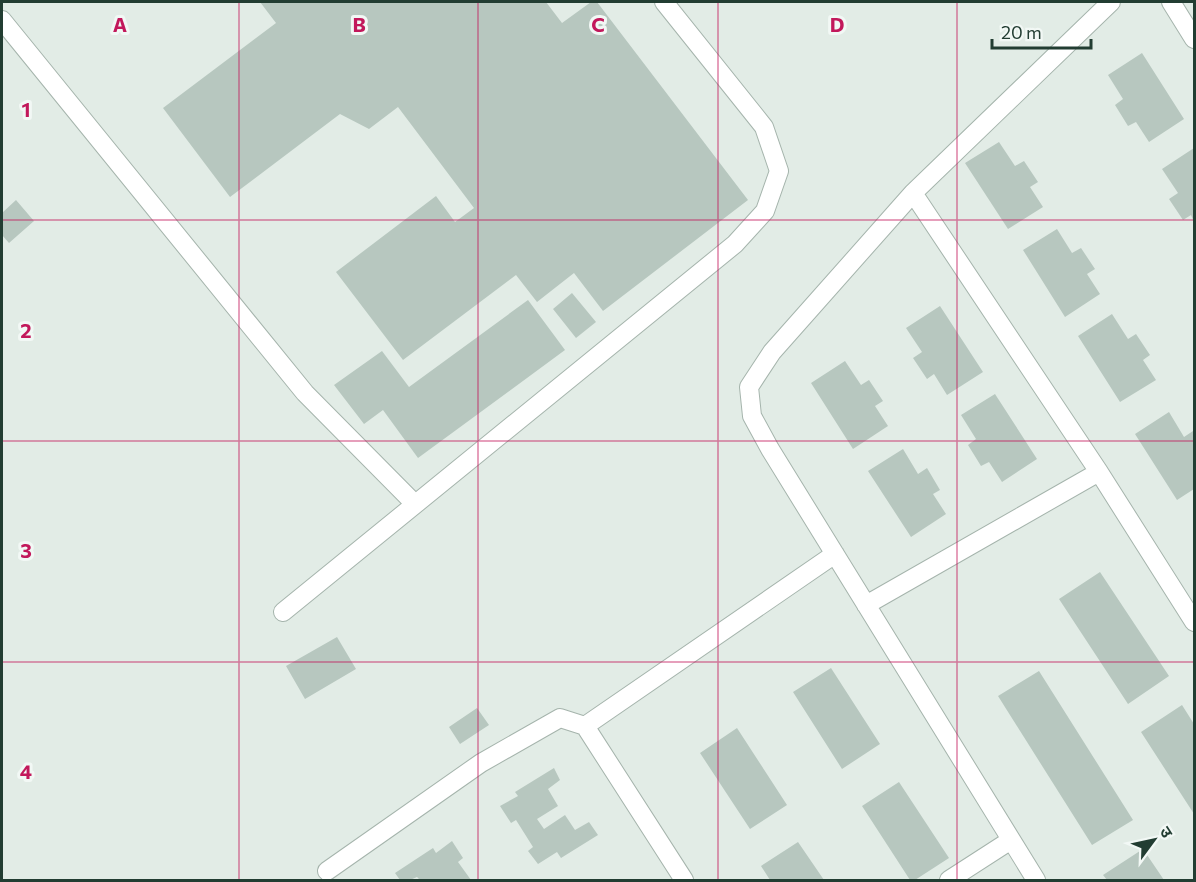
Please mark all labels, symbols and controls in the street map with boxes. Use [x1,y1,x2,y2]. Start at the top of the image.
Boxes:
text: A [113,12,127,36]
text: B [352,12,366,36]
text: C [591,12,605,36]
text: D [830,12,844,36]
scale bar [992,12,1091,50]
text: 20 m [1001,21,1042,43]
text: 1 [21,97,31,121]
text: 2 [20,318,32,342]
text: 3 [20,538,32,562]
text: 4 [20,759,32,783]
north arrow [1124,810,1184,870]
text: उ [1156,822,1178,841]

